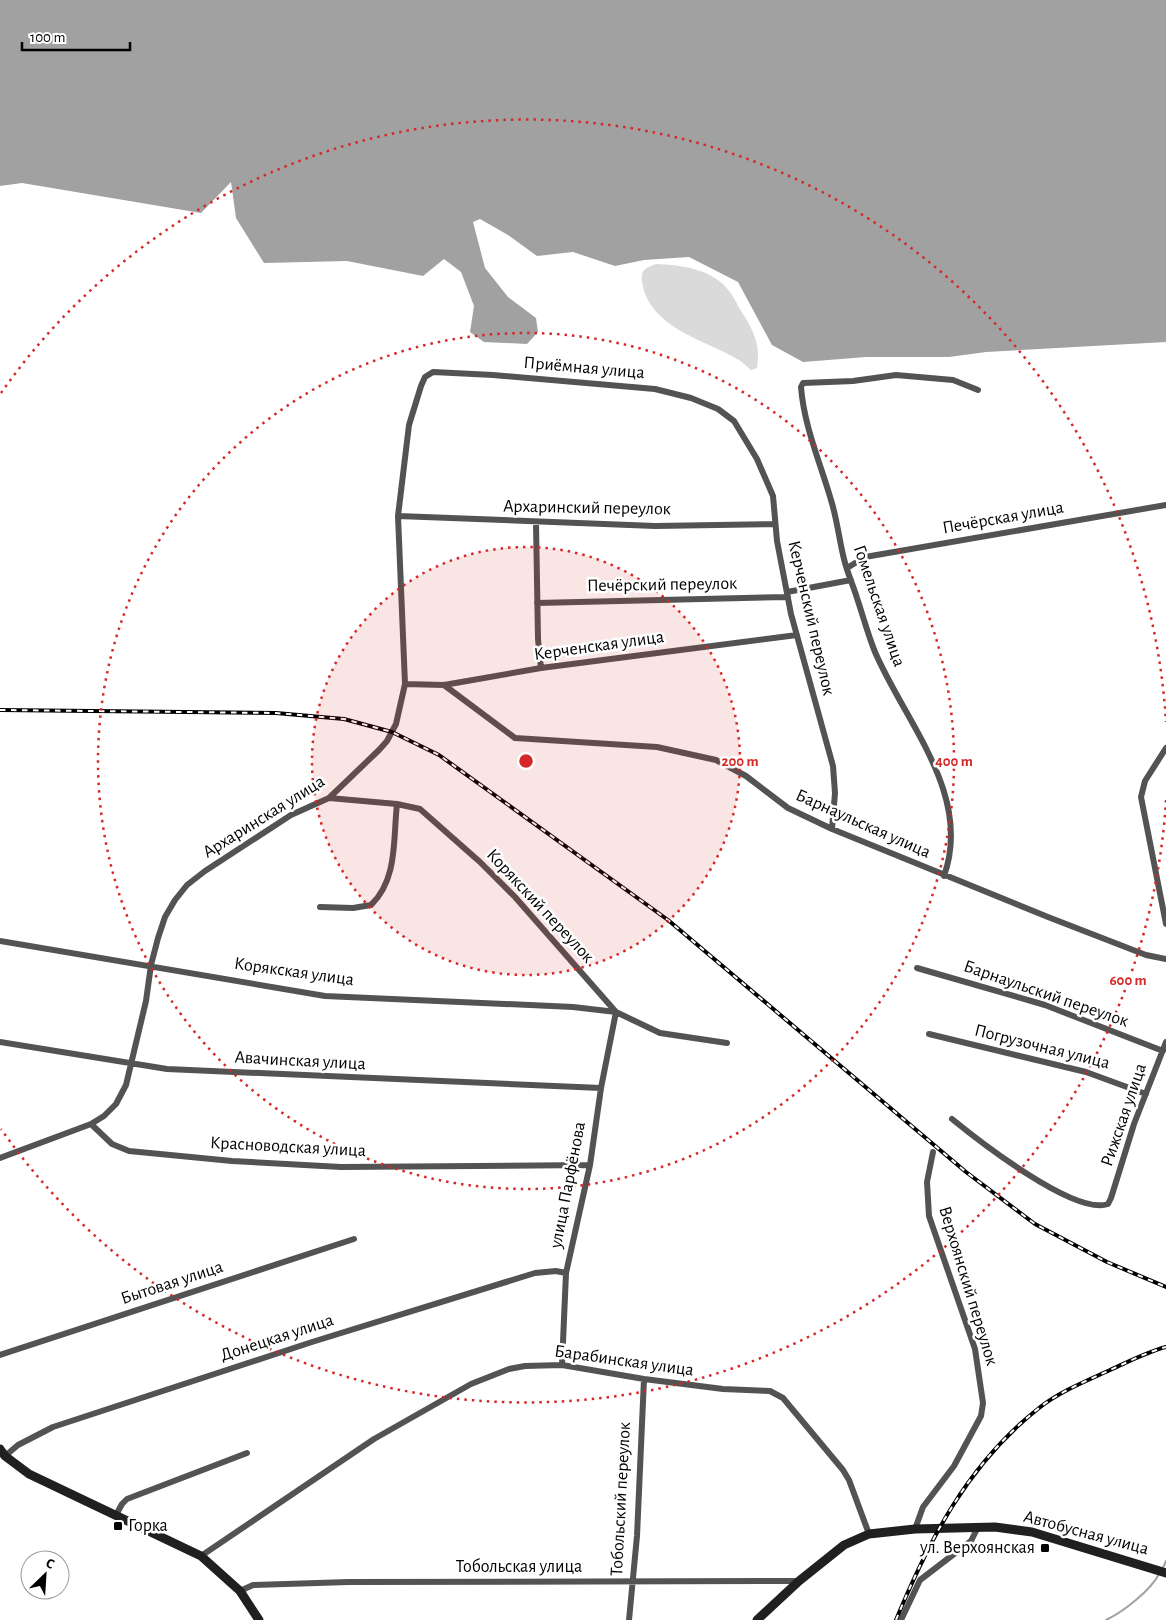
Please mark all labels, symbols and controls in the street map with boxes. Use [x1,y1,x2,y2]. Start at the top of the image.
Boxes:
scale bar [22,20,130,52]
text: 100 m [30,30,65,45]
street label: Приёмная улица [523,354,645,382]
street label: Архаринский переулок [503,498,672,518]
street label: Печёрская улица [941,498,1065,538]
street label: Керченский переулок [784,539,838,698]
street label: Гомельская улица [850,543,908,669]
street label: Печёрский переулок [587,575,738,595]
street label: Керченская улица [533,628,665,664]
centre of rings [517,752,535,770]
text: 200 m [721,754,759,769]
text: 400 m [935,754,973,769]
street label: Архаринская улица [200,772,328,862]
street label: Барнаульская улица [793,786,933,862]
street label: Корякский переулок [483,846,598,967]
street label: Корякская улица [233,955,355,989]
street label: Барнаульский переулок [961,957,1131,1031]
text: 600 m [1109,973,1147,988]
street label: Погрузочная улица [972,1021,1112,1073]
street label: Авачинская улица [234,1049,366,1073]
street label: Рижская улица [1098,1061,1150,1169]
street label: улица Парфёнова [547,1120,589,1251]
street label: Красноводская улица [210,1134,366,1160]
street label: Верхоянский переулок [935,1204,1001,1369]
street label: Бытовая улица [119,1258,225,1308]
street label: Донецкая улица [218,1311,336,1365]
street label: Барабинская улица [553,1341,695,1380]
street label: Тобольский переулок [607,1421,634,1576]
street label: Автобусная улица [1021,1507,1151,1558]
place label: Горка [128,1517,168,1535]
marker: Горка [112,1520,124,1532]
place label: ул. Верхоянская [919,1539,1035,1557]
marker: ул. Верхоянская [1039,1542,1051,1554]
north arrow [20,1550,70,1600]
text: С [44,1556,57,1572]
street label: Тобольская улица [456,1557,582,1576]

